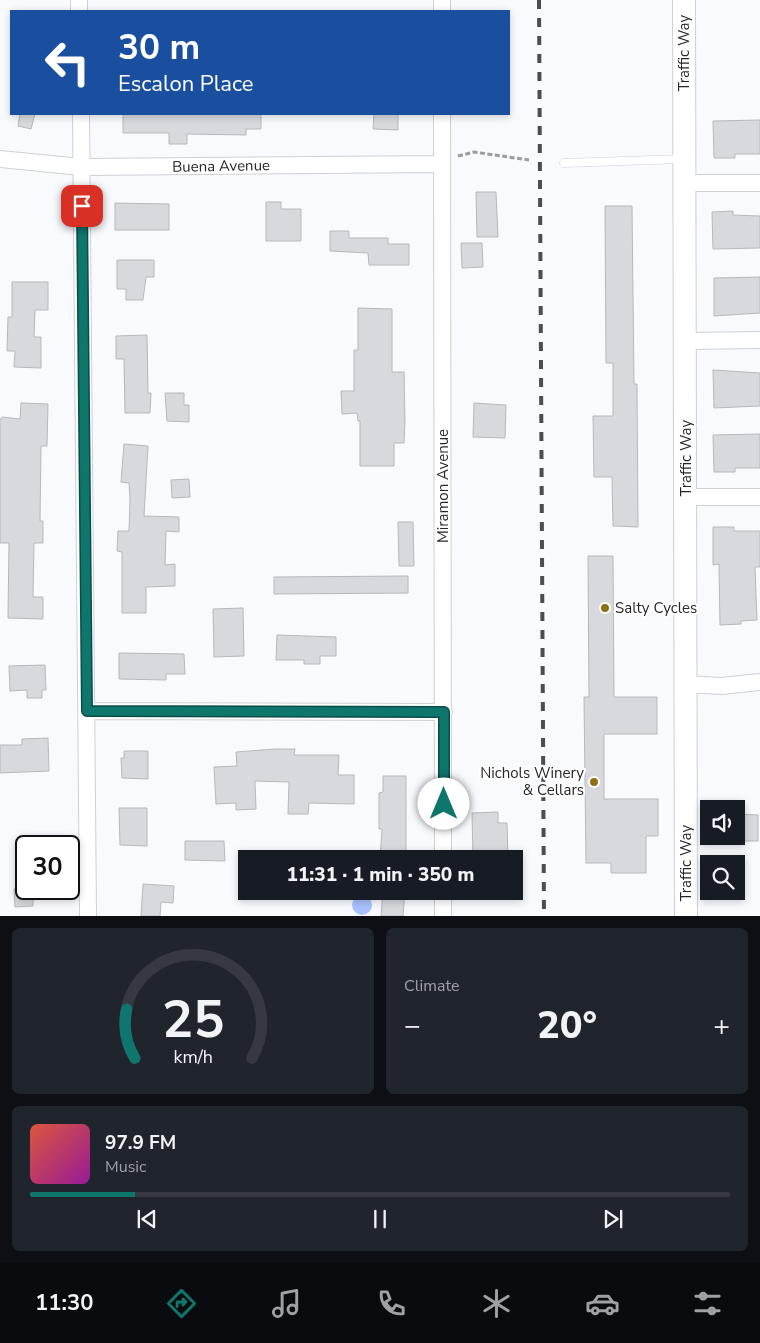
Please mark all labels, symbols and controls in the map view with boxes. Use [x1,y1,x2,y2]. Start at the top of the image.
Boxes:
street label: Traffic Way [674,15,694,91]
text: 30 m [118,24,200,71]
icon: left [35,30,100,95]
text: Escalon Place [118,69,254,99]
street label: Buena Avenue [172,155,270,177]
pin [61,185,103,227]
icon: arrive [68,192,96,220]
street label: Traffic Way [676,420,696,496]
street label: Miramon Avenue [433,429,453,543]
place label: Salty Cycles [615,598,697,618]
marker: Salty Cycles [599,602,611,614]
place label: Nichols Winery & Cellars [480,763,584,800]
marker: Nichols Winery & Cellars [588,776,600,788]
position arrow [417,777,469,829]
map controls [700,800,745,900]
button: sound [700,800,745,845]
street label: Traffic Way [676,825,696,901]
speed limit sign: 30 [15,835,80,900]
button: search [700,855,745,900]
text: 11:31 · 1 min · 350 m [287,862,474,888]
text: Climate [404,975,459,997]
text: 25 [162,984,224,1055]
text: 20° [537,1000,597,1051]
text: − [404,1007,421,1045]
text: + [713,1007,730,1045]
text: km/h [173,1045,213,1069]
text: 97.9 FM [105,1130,176,1156]
text: Music [105,1156,146,1178]
icon: previous [133,1205,161,1233]
icon: pause [366,1205,394,1233]
icon: next [599,1205,627,1233]
icon: directions [164,1286,199,1321]
icon: music [269,1286,304,1321]
icon: phone [374,1286,409,1321]
icon: climate [479,1286,514,1321]
icon: car [585,1286,620,1321]
icon: filters [690,1286,725,1321]
text: 11:30 [35,1288,93,1318]

